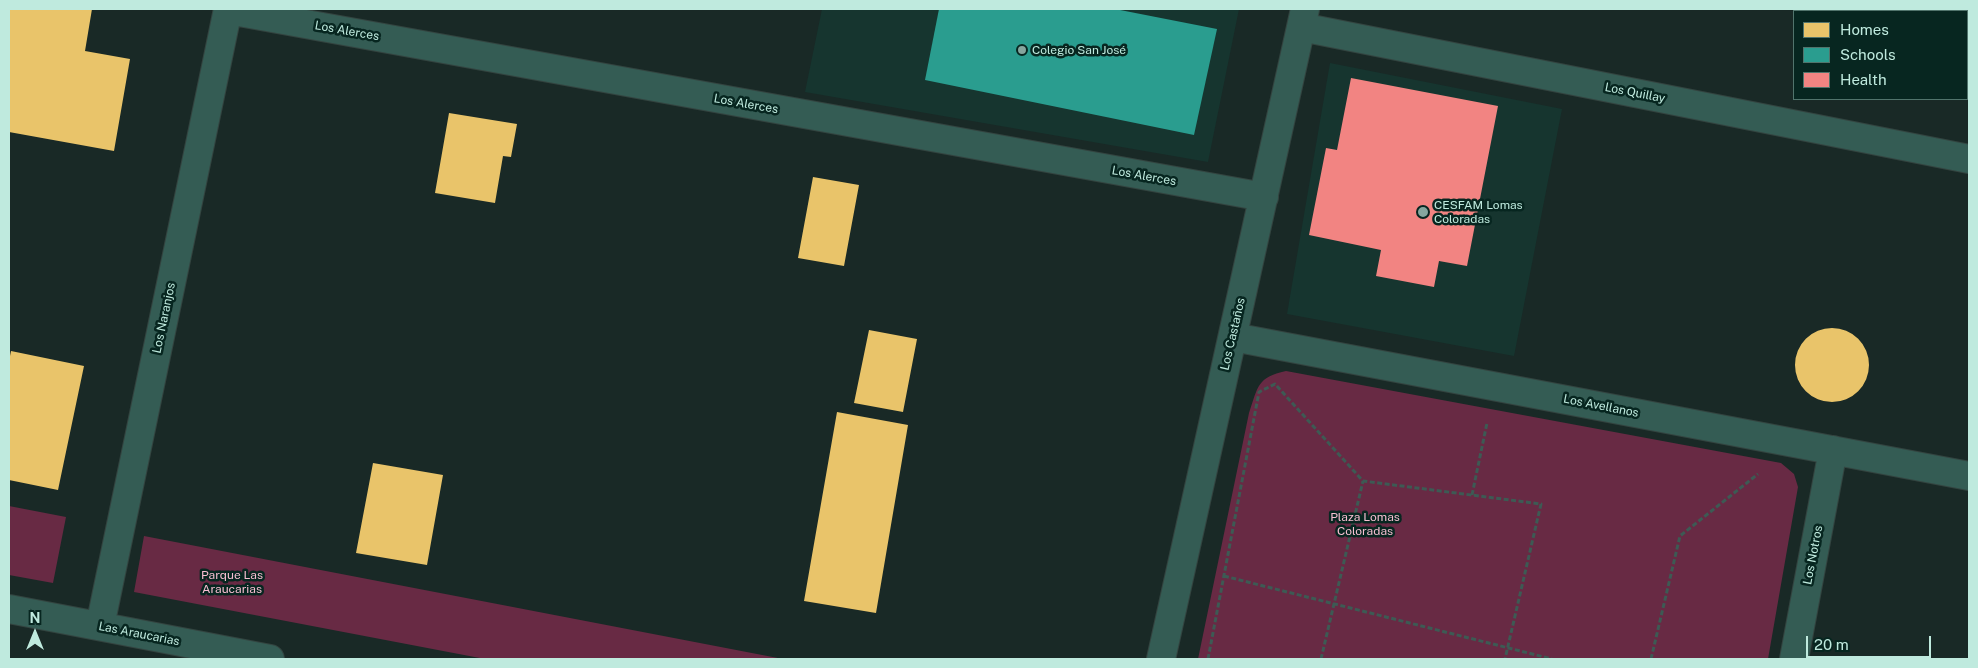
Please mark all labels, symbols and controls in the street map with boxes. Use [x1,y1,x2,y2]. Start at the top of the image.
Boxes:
legend [1793,10,1968,100]
street label: Los Alerces [314,18,380,44]
text: Homes [1840,21,1889,38]
place label: Colegio San José [1032,43,1126,57]
marker: Colegio San José [1016,44,1028,56]
text: Schools [1840,46,1896,63]
text: Health [1840,71,1887,88]
street label: Los Quillay [1604,80,1666,106]
street label: Los Alerces [713,91,779,117]
street label: Los Alerces [1111,163,1177,189]
place label: CESFAM Lomas Coloradas [1434,198,1523,226]
marker: CESFAM Lomas Coloradas [1416,205,1430,219]
street label: Los Naranjos [149,281,179,355]
street label: Los Castaños [1218,296,1248,372]
street label: Los Avellanos [1562,392,1640,420]
park label: Plaza Lomas Coloradas [1330,510,1400,538]
street label: Los Notros [1800,524,1826,586]
park label: Parque Las Araucarias [201,568,263,596]
north arrow [10,608,60,658]
text: N [30,610,40,626]
street label: Las Araucarias [97,619,181,649]
scale bar [1808,626,1933,658]
text: 20 m [1814,636,1849,653]

